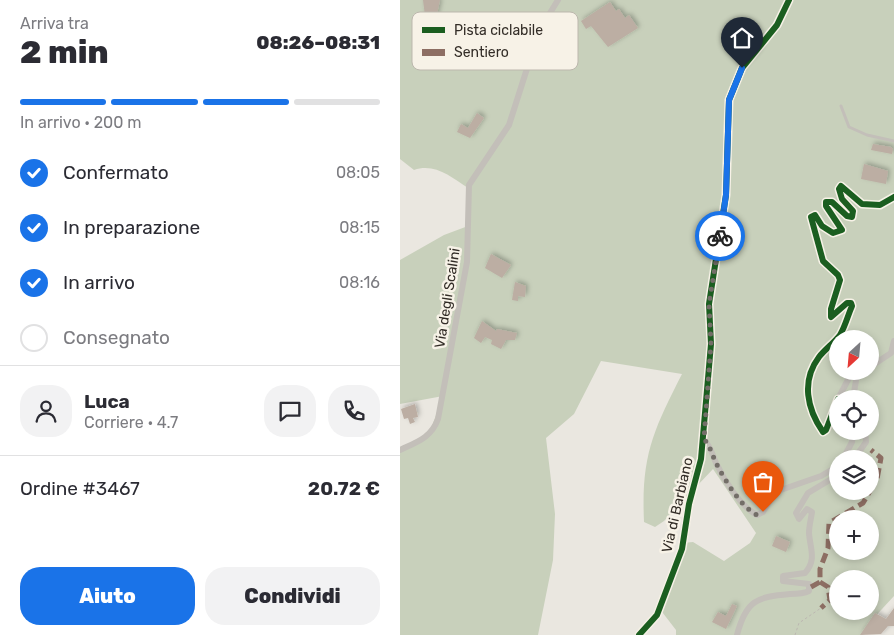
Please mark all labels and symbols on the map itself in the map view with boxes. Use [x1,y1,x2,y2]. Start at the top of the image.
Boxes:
legend [412,12,578,70]
pin [721,17,763,68]
text: Pista ciclabile [454,22,543,39]
text: Sentiero [454,44,509,61]
courier [695,211,745,261]
street label: Via degli Scalini [431,247,464,349]
north arrow [829,330,879,380]
street label: Via di Barbiano [658,456,697,554]
pin [742,461,784,512]

